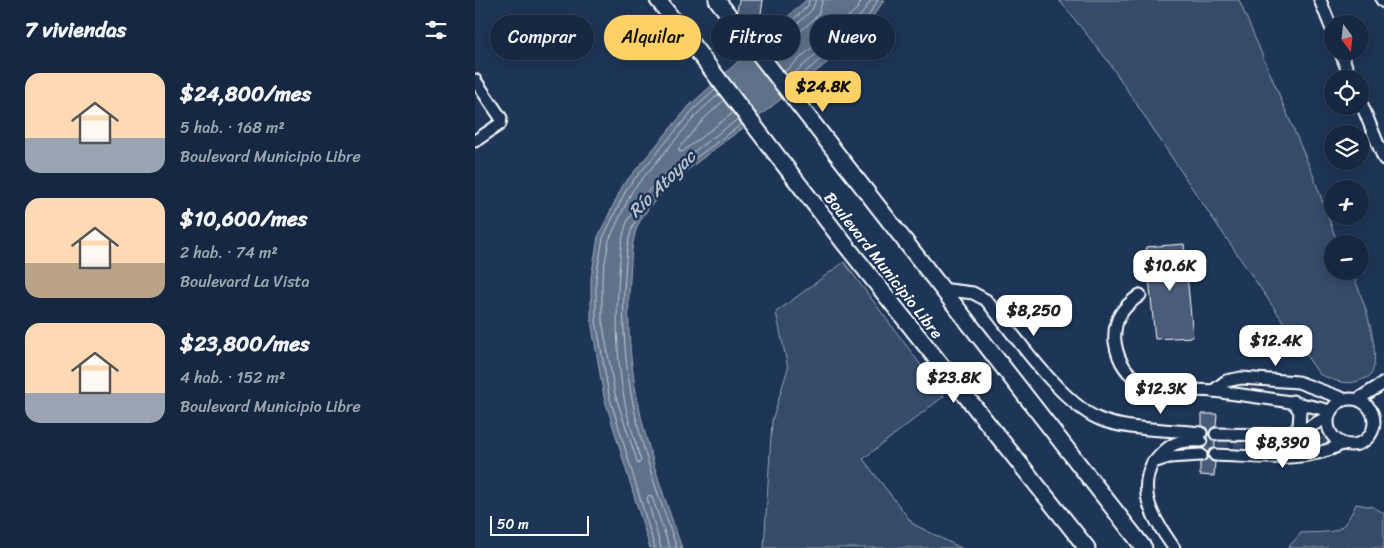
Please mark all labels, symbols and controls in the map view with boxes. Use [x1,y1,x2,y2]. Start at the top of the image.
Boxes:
text: 7 viviendas [25,11,126,49]
chip: Comprar [490,15,594,60]
chip: Alquilar [604,15,701,60]
chip: Filtros [711,15,800,60]
chip: Nuevo [810,15,895,60]
north arrow [1324,15,1369,60]
map controls [1324,15,1369,280]
icon: filters [422,16,450,44]
pin: $24.8K [782,70,864,113]
button: locate [1324,70,1369,115]
text: $24.8K [796,72,850,101]
text: $24,800/mes [180,75,311,113]
icon: home [65,93,125,153]
text: 5 hab. · 168 m² [180,113,285,142]
button: layers [1324,125,1369,170]
water label: Río Atoyac [620,141,705,226]
text: Boulevard Municipio Libre [180,142,361,171]
button: + [1324,180,1369,225]
street label: Boulevard Municipio Libre [817,185,951,345]
text: $10,600/mes [180,200,308,238]
icon: home [65,218,125,278]
button: − [1324,235,1369,280]
text: 2 hab. · 74 m² [180,238,278,267]
pin: $10.6K [1129,250,1211,292]
text: $10.6K [1144,251,1196,280]
text: Boulevard La Vista [180,267,310,296]
pin: $8,250 [993,294,1075,337]
text: $8,250 [1007,296,1061,325]
pin: $12.4K [1235,324,1317,367]
text: $23,800/mes [180,325,310,363]
text: $12.4K [1250,326,1302,355]
icon: home [65,343,125,403]
pin: $23.8K [913,362,995,404]
text: 4 hab. · 152 m² [180,363,285,392]
text: $23.8K [928,363,981,392]
pin: $12.3K [1120,372,1202,415]
text: $12.3K [1136,374,1186,403]
text: Boulevard Municipio Libre [180,392,361,421]
pin: $8,390 [1242,426,1324,469]
text: $8,390 [1256,428,1310,457]
text: 50 m [497,512,529,537]
scale bar [490,513,589,536]

